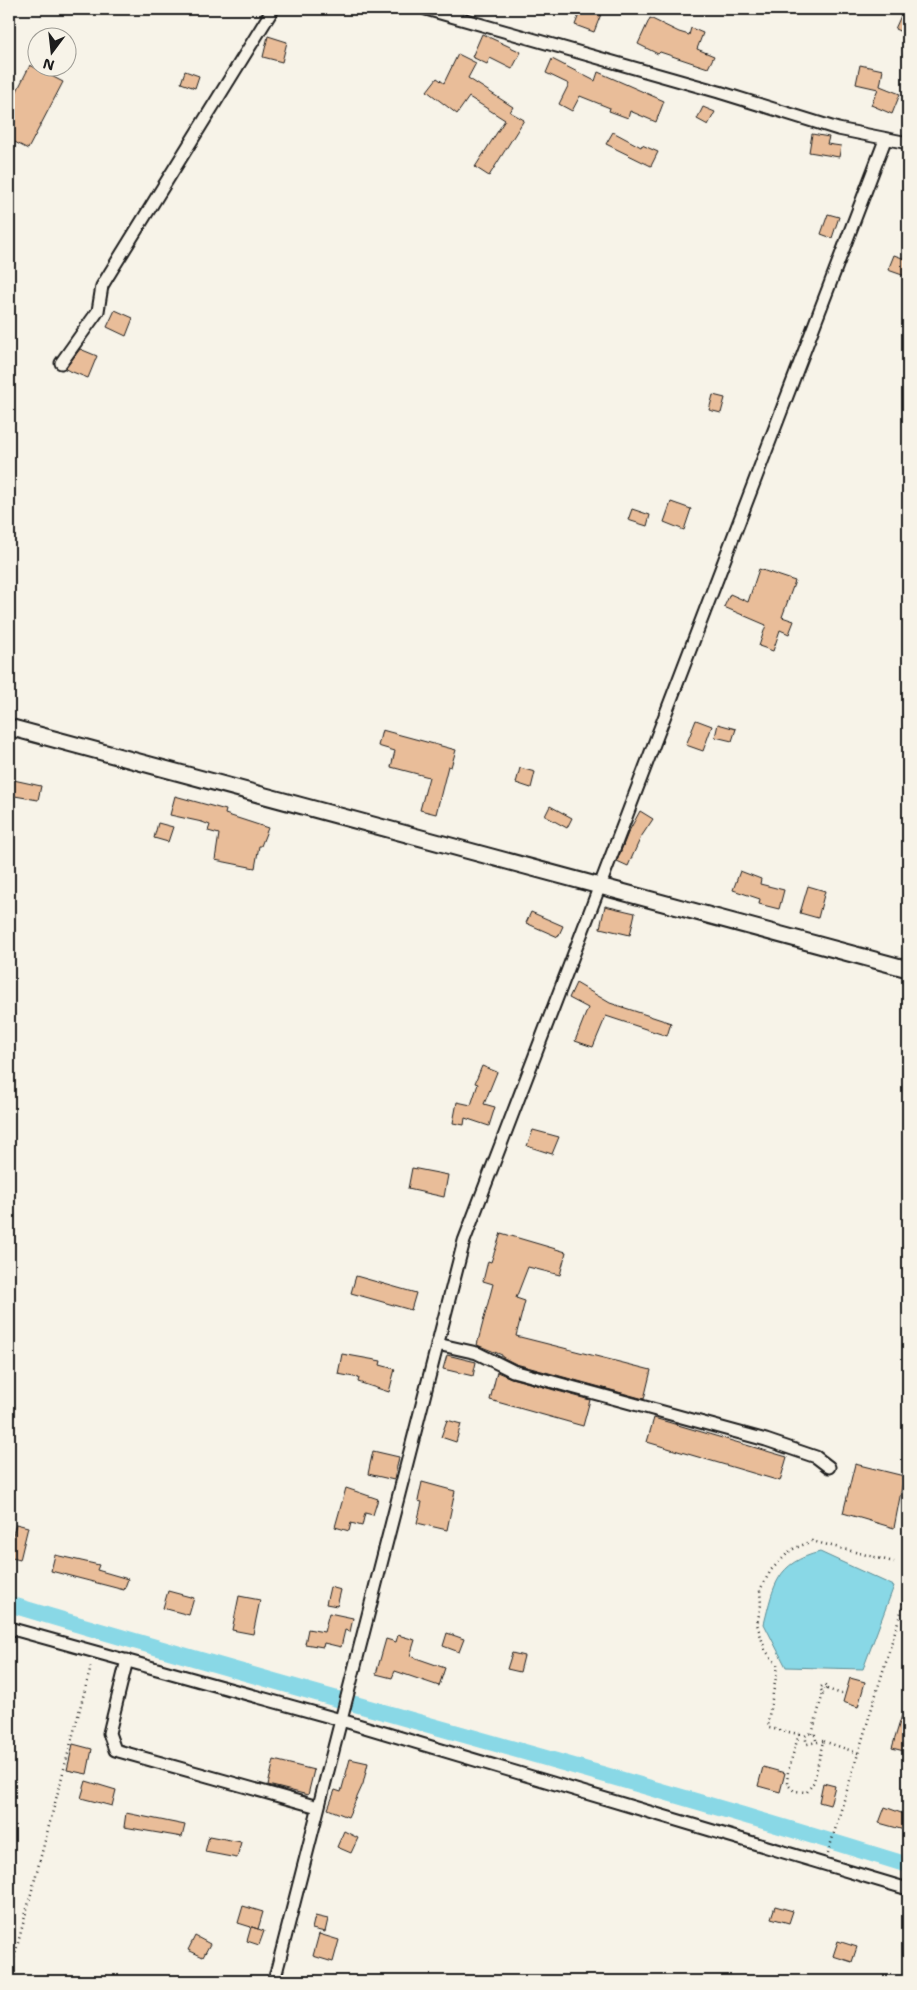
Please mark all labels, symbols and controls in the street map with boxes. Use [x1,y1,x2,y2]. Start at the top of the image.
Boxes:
north arrow [28,28,78,78]
text: N [41,54,56,75]

